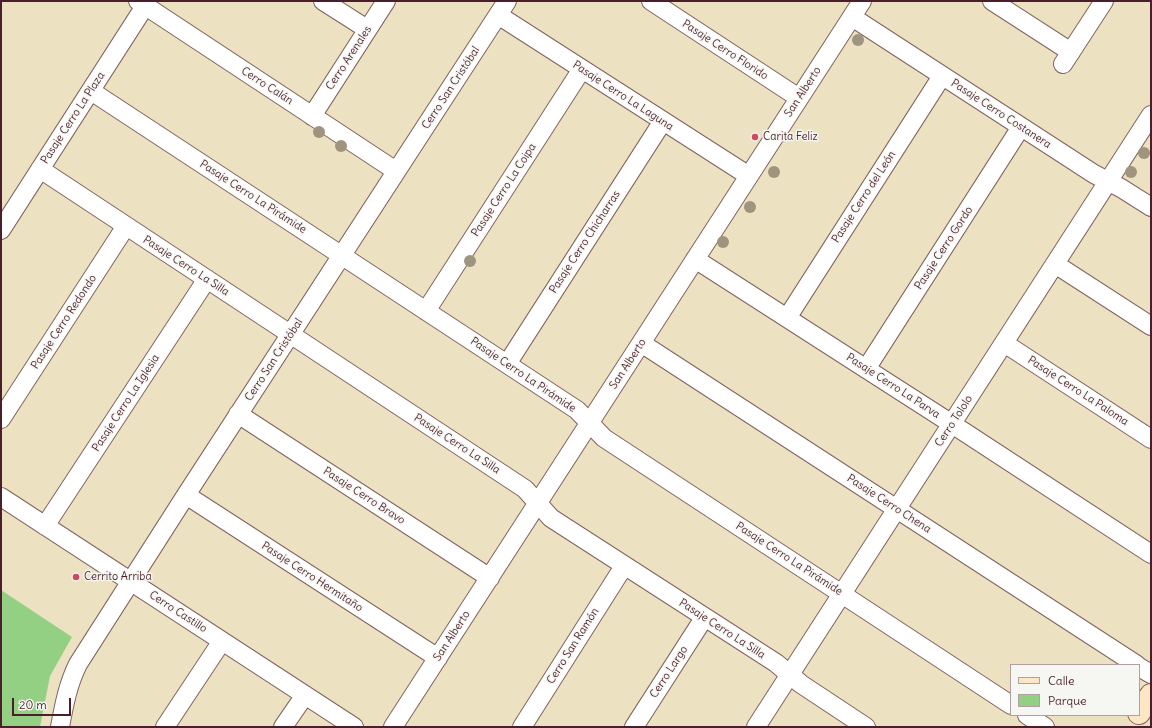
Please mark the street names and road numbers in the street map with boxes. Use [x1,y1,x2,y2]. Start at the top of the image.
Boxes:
street label: Pasaje Cerro Florido [679,17,771,83]
street label: Cerro Arenales [323,23,375,93]
street label: Cerro San Cristóbal [419,44,483,132]
street label: Pasaje Cerro La Laguna [570,58,676,134]
street label: Cerro Calán [239,64,295,108]
street label: San Alberto [782,64,824,120]
street label: Pasaje Cerro La Plaza [38,69,108,167]
street label: Pasaje Cerro Costanera [948,77,1054,151]
street label: Pasaje Cerro La Coipa [469,141,539,239]
street label: Pasaje Cerro del León [829,149,899,245]
street label: Pasaje Cerro La Pirámide [197,158,309,236]
street label: Pasaje Cerro Chicharras [547,188,623,296]
street label: Pasaje Cerro Gordo [912,204,976,292]
street label: Pasaje Cerro La Silla [140,233,232,299]
street label: Pasaje Cerro Redondo [29,272,99,372]
street label: Cerro San Cristóbal [242,316,306,404]
street label: Pasaje Cerro La Pirámide [468,335,578,415]
street label: San Alberto [607,336,649,392]
street label: Pasaje Cerro La Parva [844,351,942,421]
street label: Pasaje Cerro La Iglesia [90,352,162,454]
street label: Pasaje Cerro La Paloma [1025,353,1131,429]
street label: Cerro Tololo [932,393,976,449]
street label: Pasaje Cerro La Silla [411,411,503,477]
street label: Pasaje Cerro Bravo [321,465,407,527]
street label: Pasaje Cerro Chena [844,472,934,536]
street label: Pasaje Cerro La Pirámide [733,520,845,598]
street label: Pasaje Cerro Hermitaño [259,539,365,615]
street label: Cerro Castillo [147,588,209,636]
street label: Pasaje Cerro La Silla [676,596,768,662]
street label: Cerro San Ramón [544,605,602,687]
street label: San Alberto [431,608,473,664]
street label: Cerro Largo [647,643,691,701]

